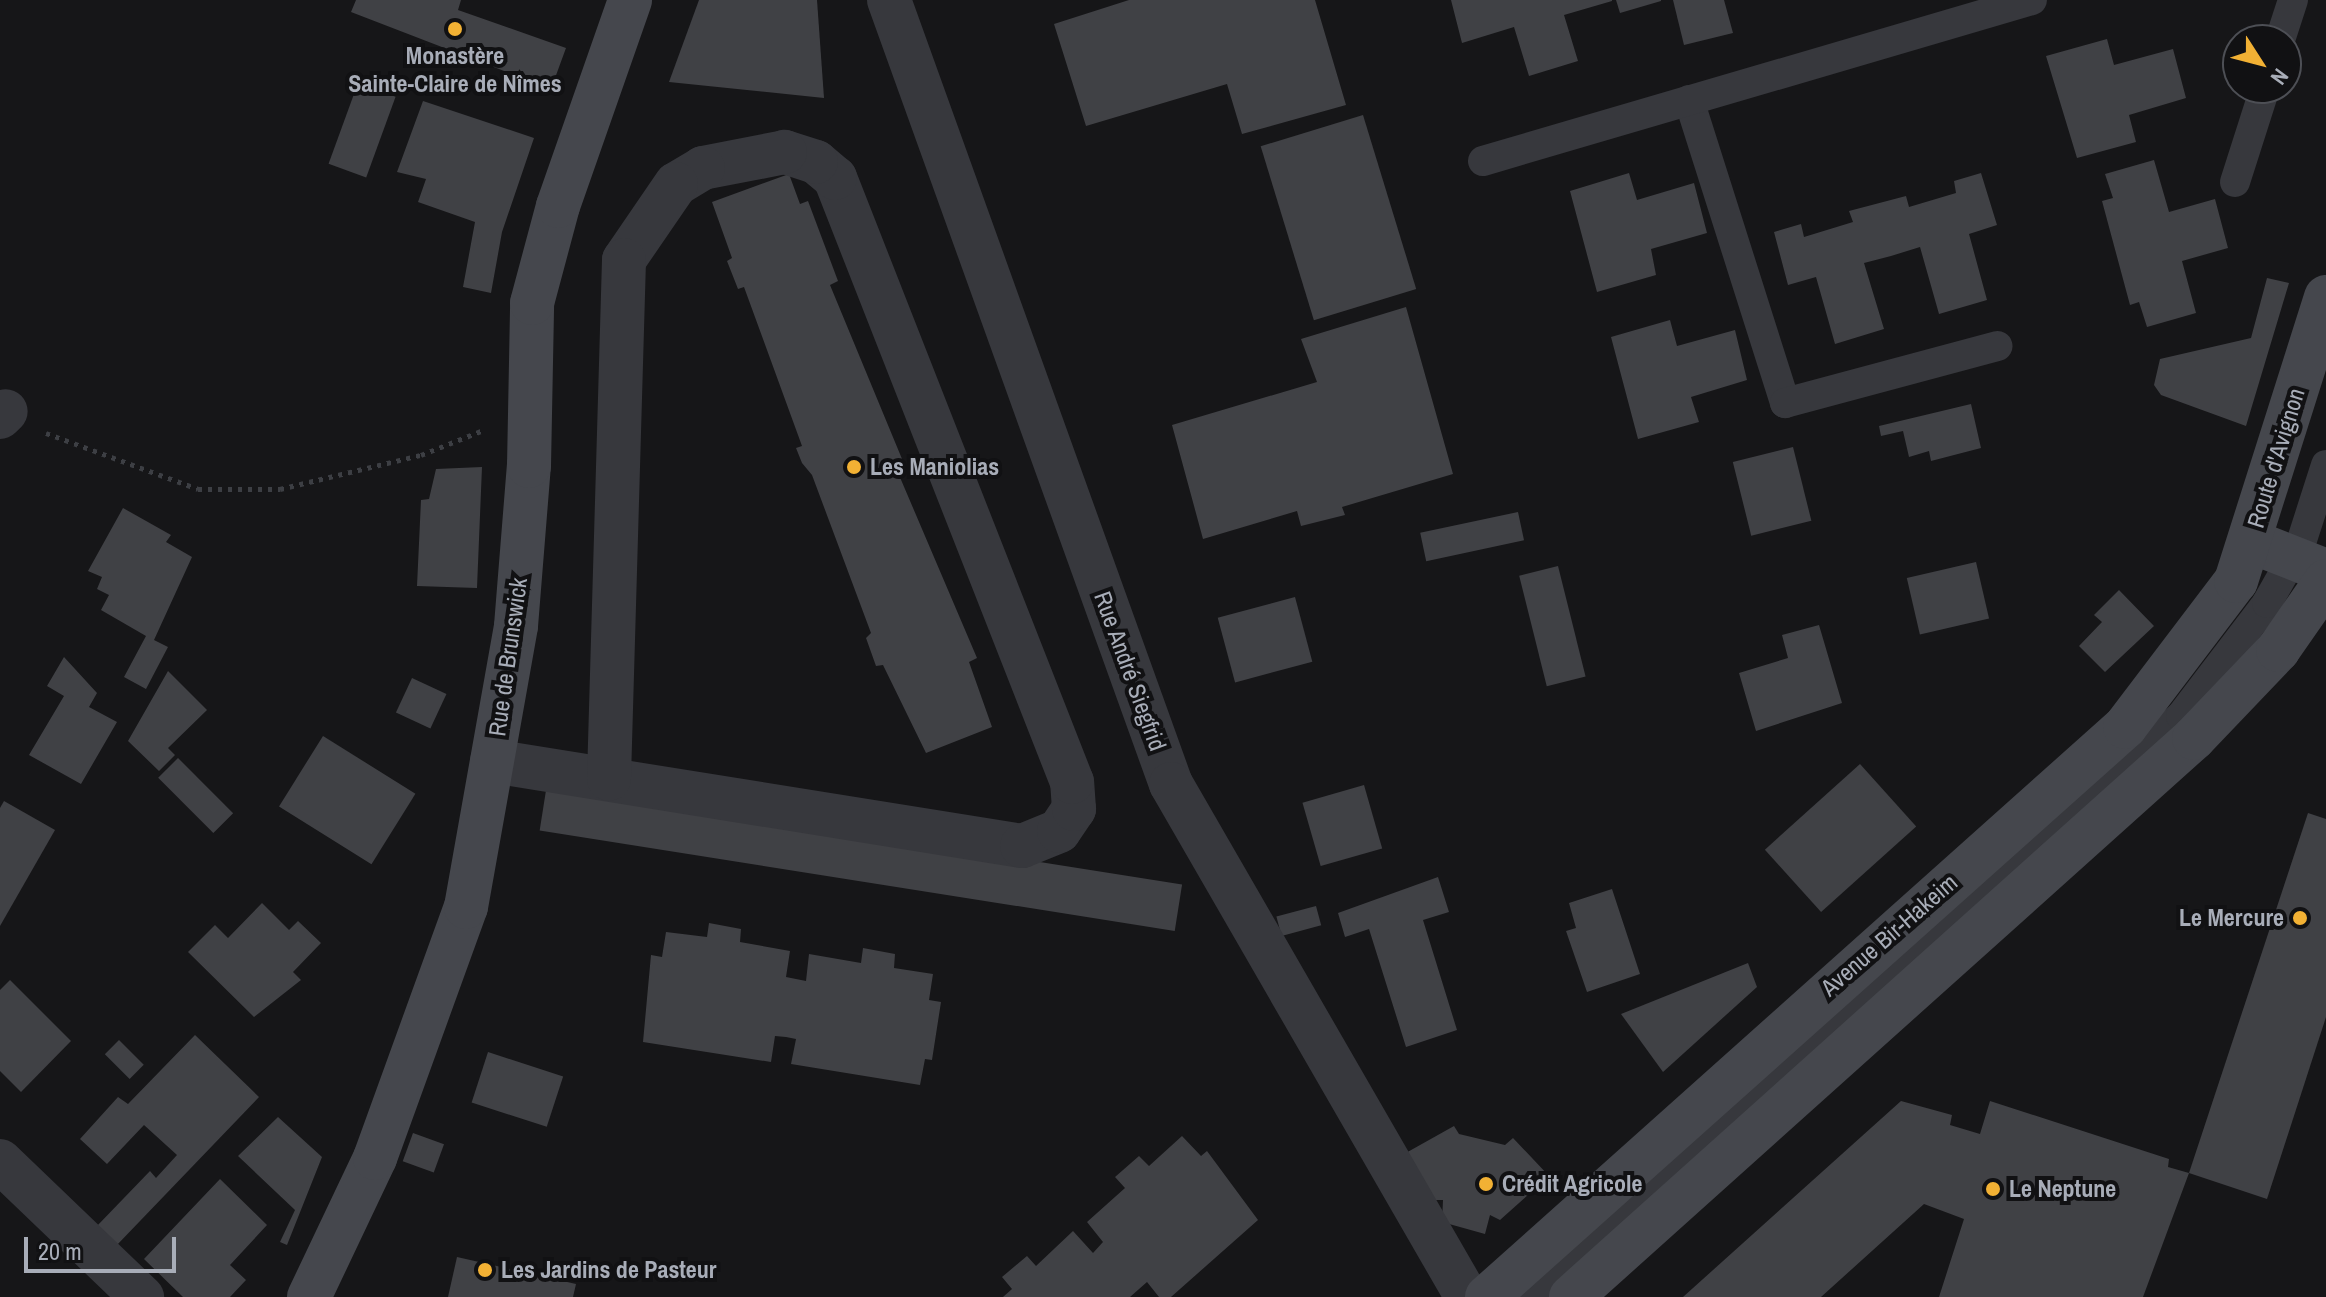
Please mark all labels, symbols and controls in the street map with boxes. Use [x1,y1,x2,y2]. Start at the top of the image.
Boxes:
marker: Monastère Sainte-Claire de Nîmes [446,20,464,38]
north arrow [2222,24,2302,104]
place label: Monastère Sainte-Claire de Nîmes [348,42,562,98]
text: N [2264,63,2296,91]
street label: Route d'Avignon [2241,385,2311,531]
place label: Les Maniolias [870,453,999,481]
marker: Les Maniolias [845,458,863,476]
street label: Rue de Brunswick [483,576,533,738]
street label: Rue André Siegfrid [1088,587,1172,755]
street label: Avenue Bir-Hakeim [1815,868,1963,1002]
place label: Le Mercure [2179,904,2284,932]
marker: Le Mercure [2291,909,2309,927]
place label: Crédit Agricole [1502,1170,1643,1198]
marker: Crédit Agricole [1477,1175,1495,1193]
place label: Le Neptune [2009,1175,2116,1203]
marker: Le Neptune [1984,1180,2002,1198]
scale bar [28,1221,180,1271]
text: 20 m [38,1235,82,1267]
place label: Les Jardins de Pasteur [501,1256,716,1284]
marker: Les Jardins de Pasteur [476,1261,494,1279]

